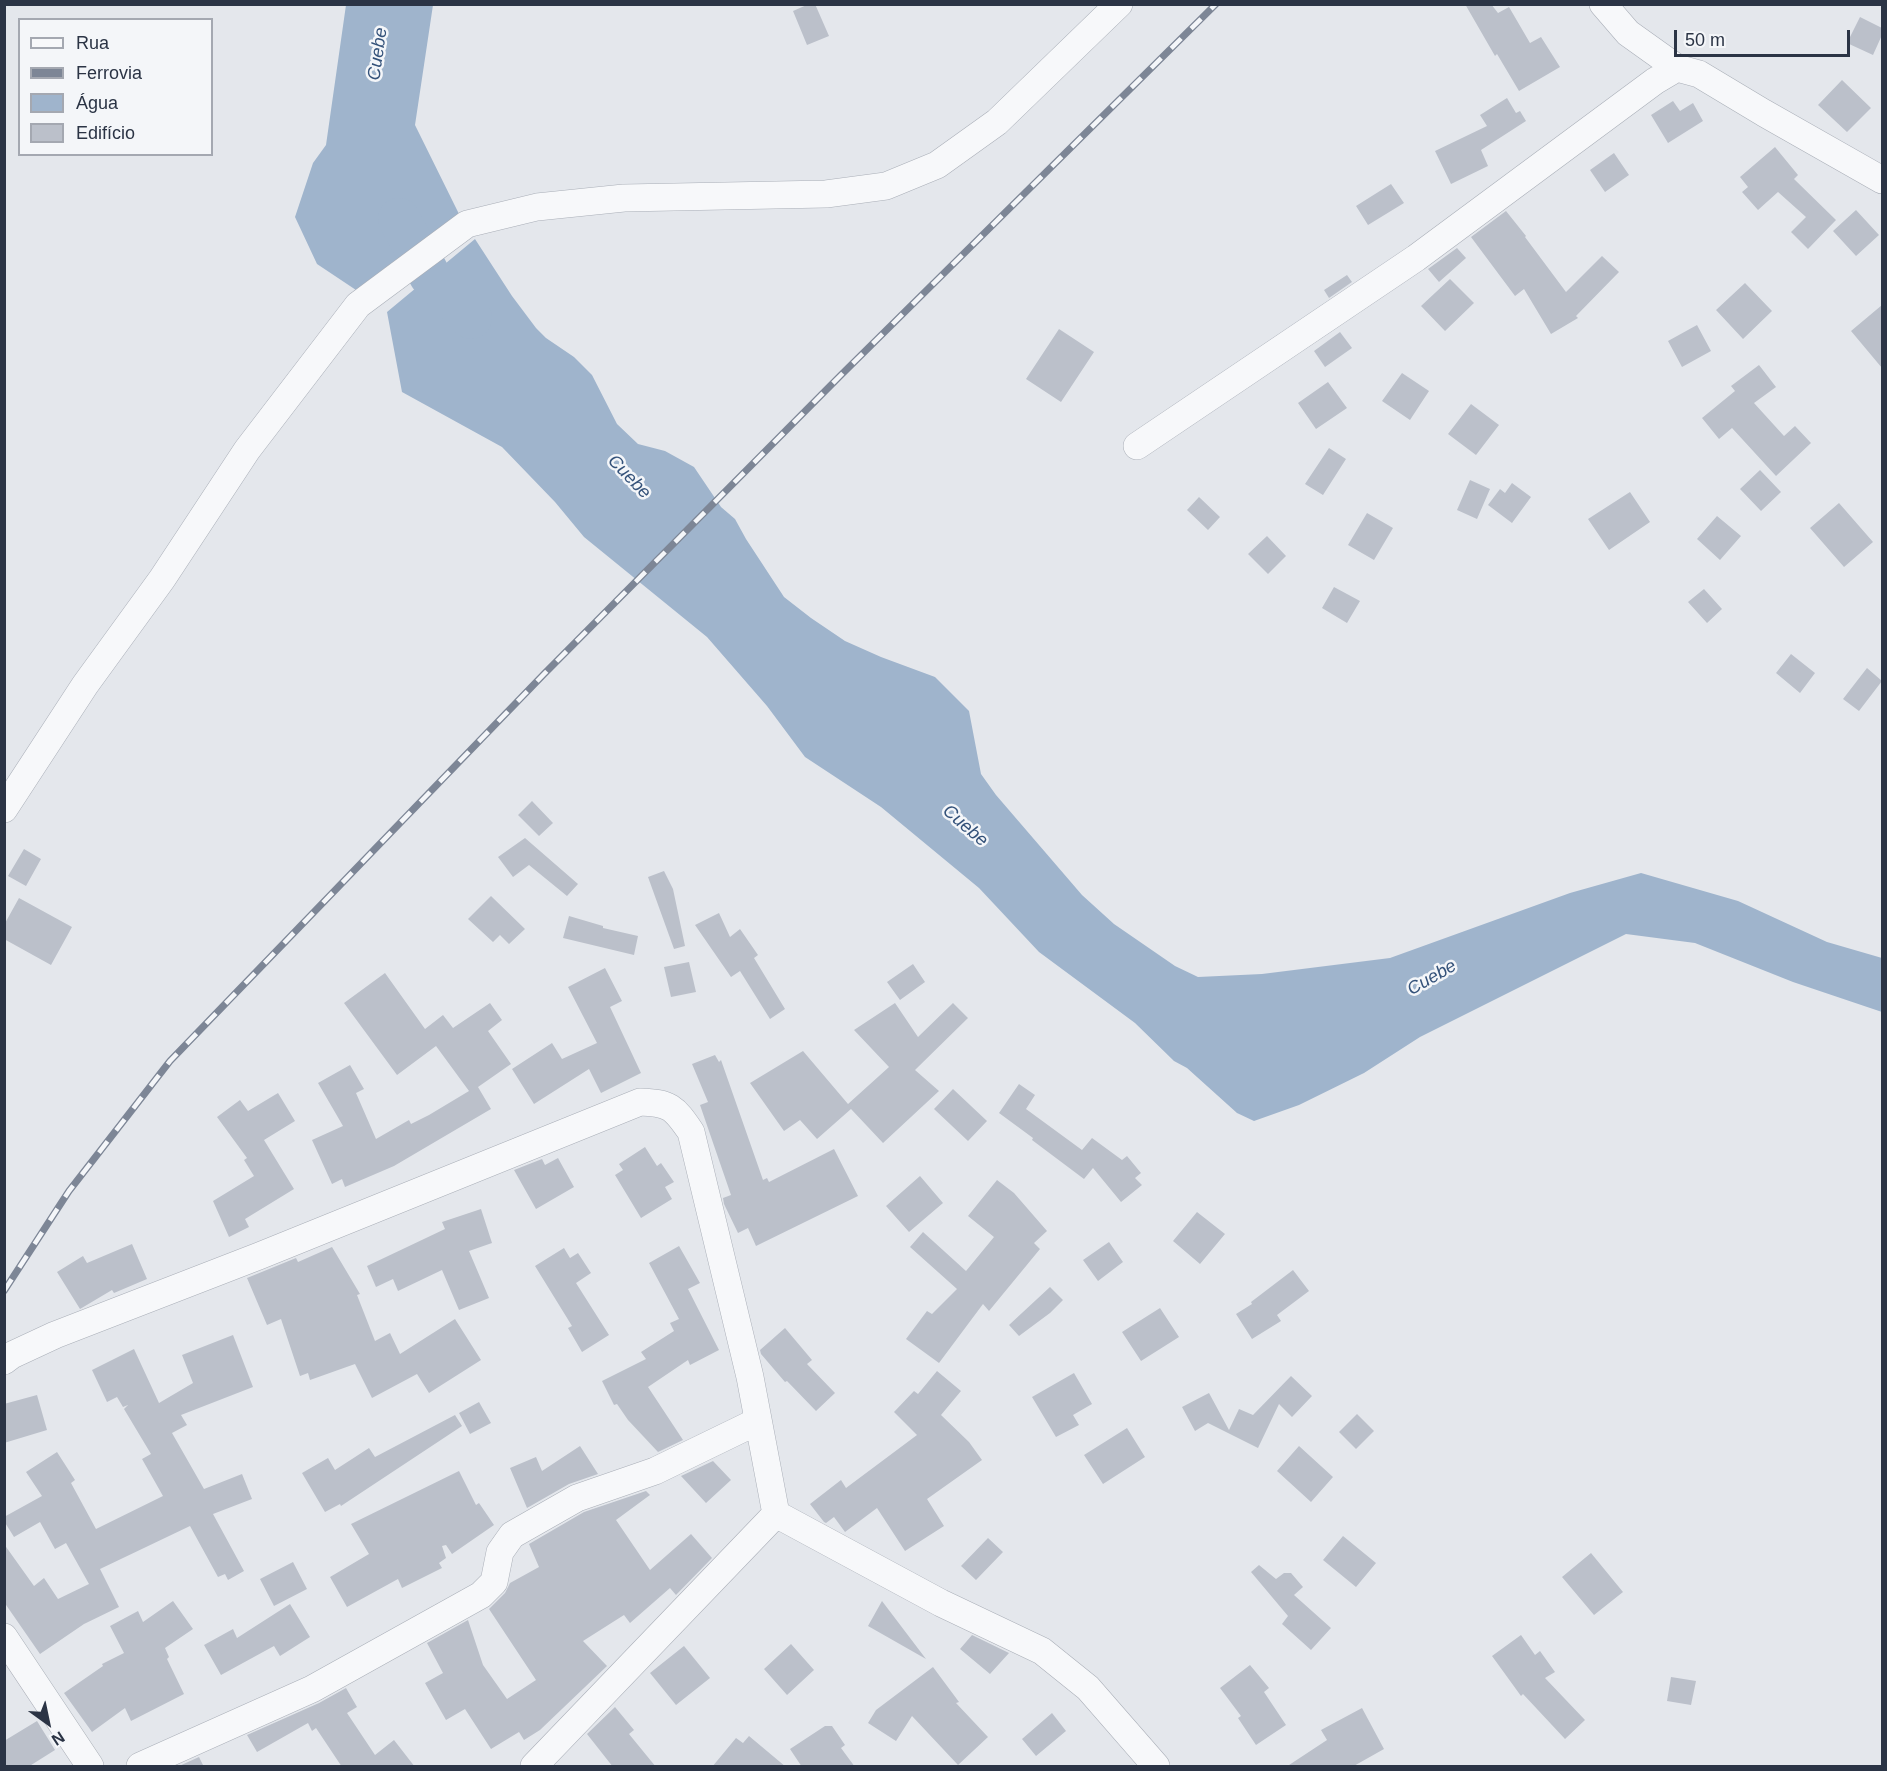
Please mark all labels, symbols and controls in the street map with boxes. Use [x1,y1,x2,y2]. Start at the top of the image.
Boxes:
legend [18,18,213,156]
scale bar [1677,18,1852,56]
water label: Cuebe [364,26,392,82]
text: 50 m [1685,30,1725,50]
text: Rua [76,33,109,53]
text: Ferrovia [76,63,142,83]
text: Água [76,93,118,113]
text: Edifício [76,123,135,143]
water label: Cuebe [603,450,655,504]
water label: Cuebe [938,800,992,852]
water label: Cuebe [1404,955,1460,1001]
north arrow [18,1693,78,1753]
text: N [49,1728,68,1749]

